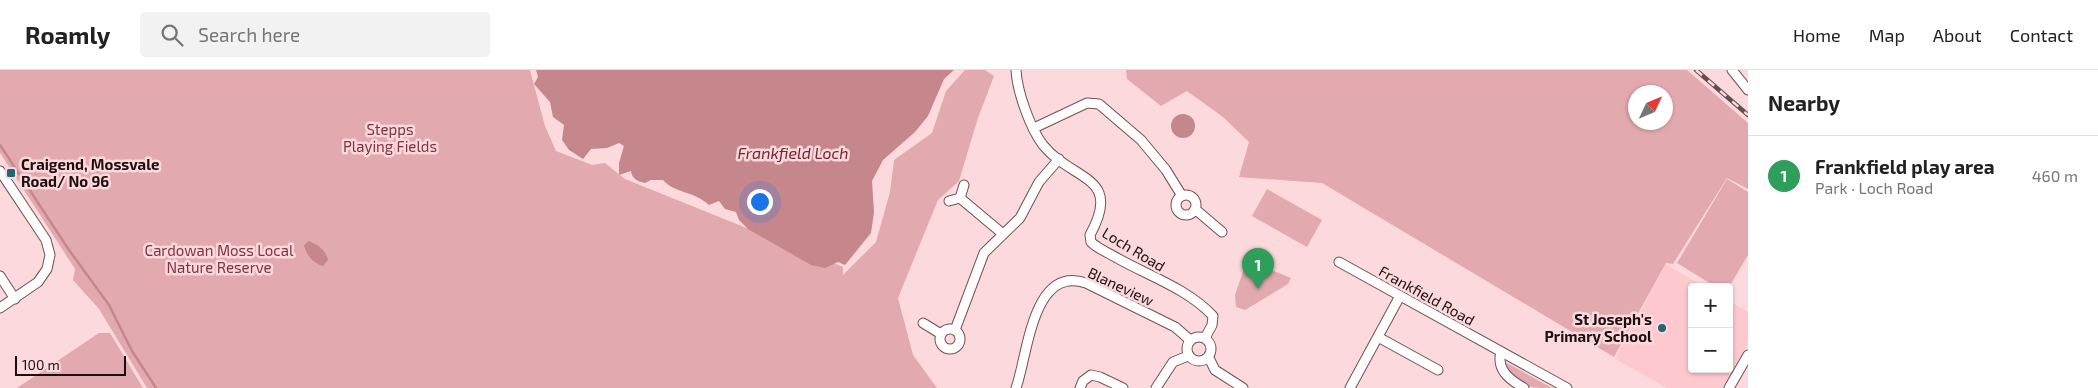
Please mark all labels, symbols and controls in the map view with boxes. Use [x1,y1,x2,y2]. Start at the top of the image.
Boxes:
search box [140,12,490,57]
text: Roamly [25,20,110,49]
icon: search [158,21,186,49]
text: Search here [198,23,300,46]
text: Home [1793,24,1841,46]
text: Map [1869,24,1905,46]
text: About [1933,24,1982,46]
text: Contact [2010,24,2073,46]
north arrow [1628,85,1673,130]
text: Nearby [1768,90,1840,115]
park label: Stepps Playing Fields [343,120,437,155]
water label: Frankfield Loch [737,143,849,162]
place label: Craigend, Mossvale Road/ No 96 [21,155,160,190]
text: Frankfield play area [1815,155,1994,178]
text: 1 [1781,166,1787,185]
text: 460 m [2032,166,2078,185]
marker: Craigend, Mossvale Road/ No 96 [5,167,17,179]
text: Park · Loch Road [1815,178,1933,197]
your location [747,189,773,215]
street label: Loch Road [1099,223,1169,275]
park label: Cardowan Moss Local Nature Reserve [145,241,294,276]
pin: 1 [1242,248,1274,289]
street label: Frankfield Road [1376,261,1478,329]
street label: Blaneview [1085,263,1157,309]
map controls [1688,283,1733,373]
button: + [1688,283,1733,328]
place label: St Joseph's Primary School [1545,310,1652,346]
marker: St Joseph's Primary School [1656,322,1668,334]
button: − [1688,328,1733,373]
scale bar [15,353,126,376]
text: 100 m [22,356,60,373]

